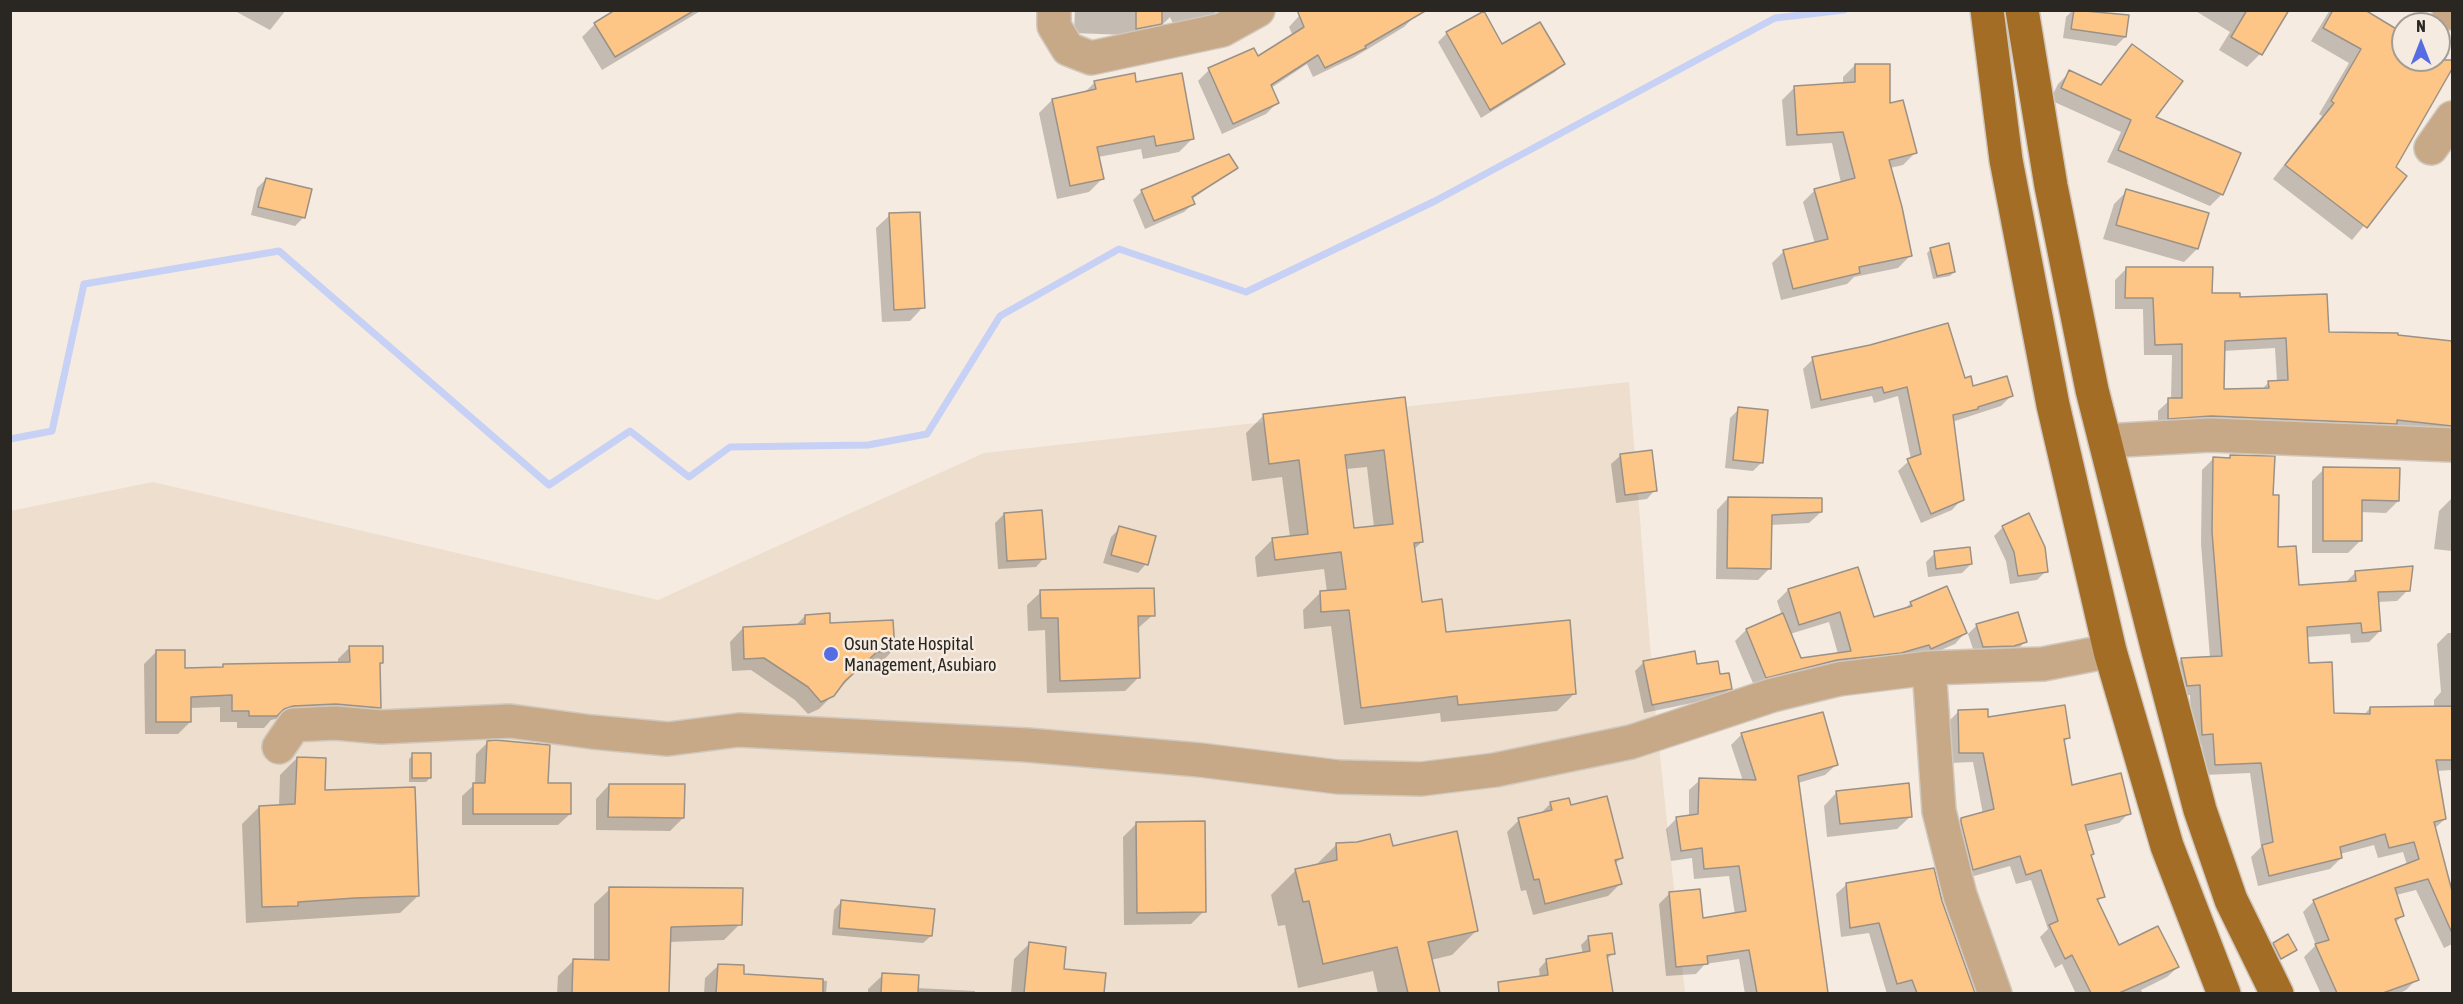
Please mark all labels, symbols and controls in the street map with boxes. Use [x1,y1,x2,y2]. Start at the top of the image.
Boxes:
north arrow [2391,12,2451,72]
text: N [2416,17,2426,35]
place label: Osun State Hospital Management, Asubiaro [844,633,996,676]
marker: Osun State Hospital Management, Asubiaro [822,645,840,663]

